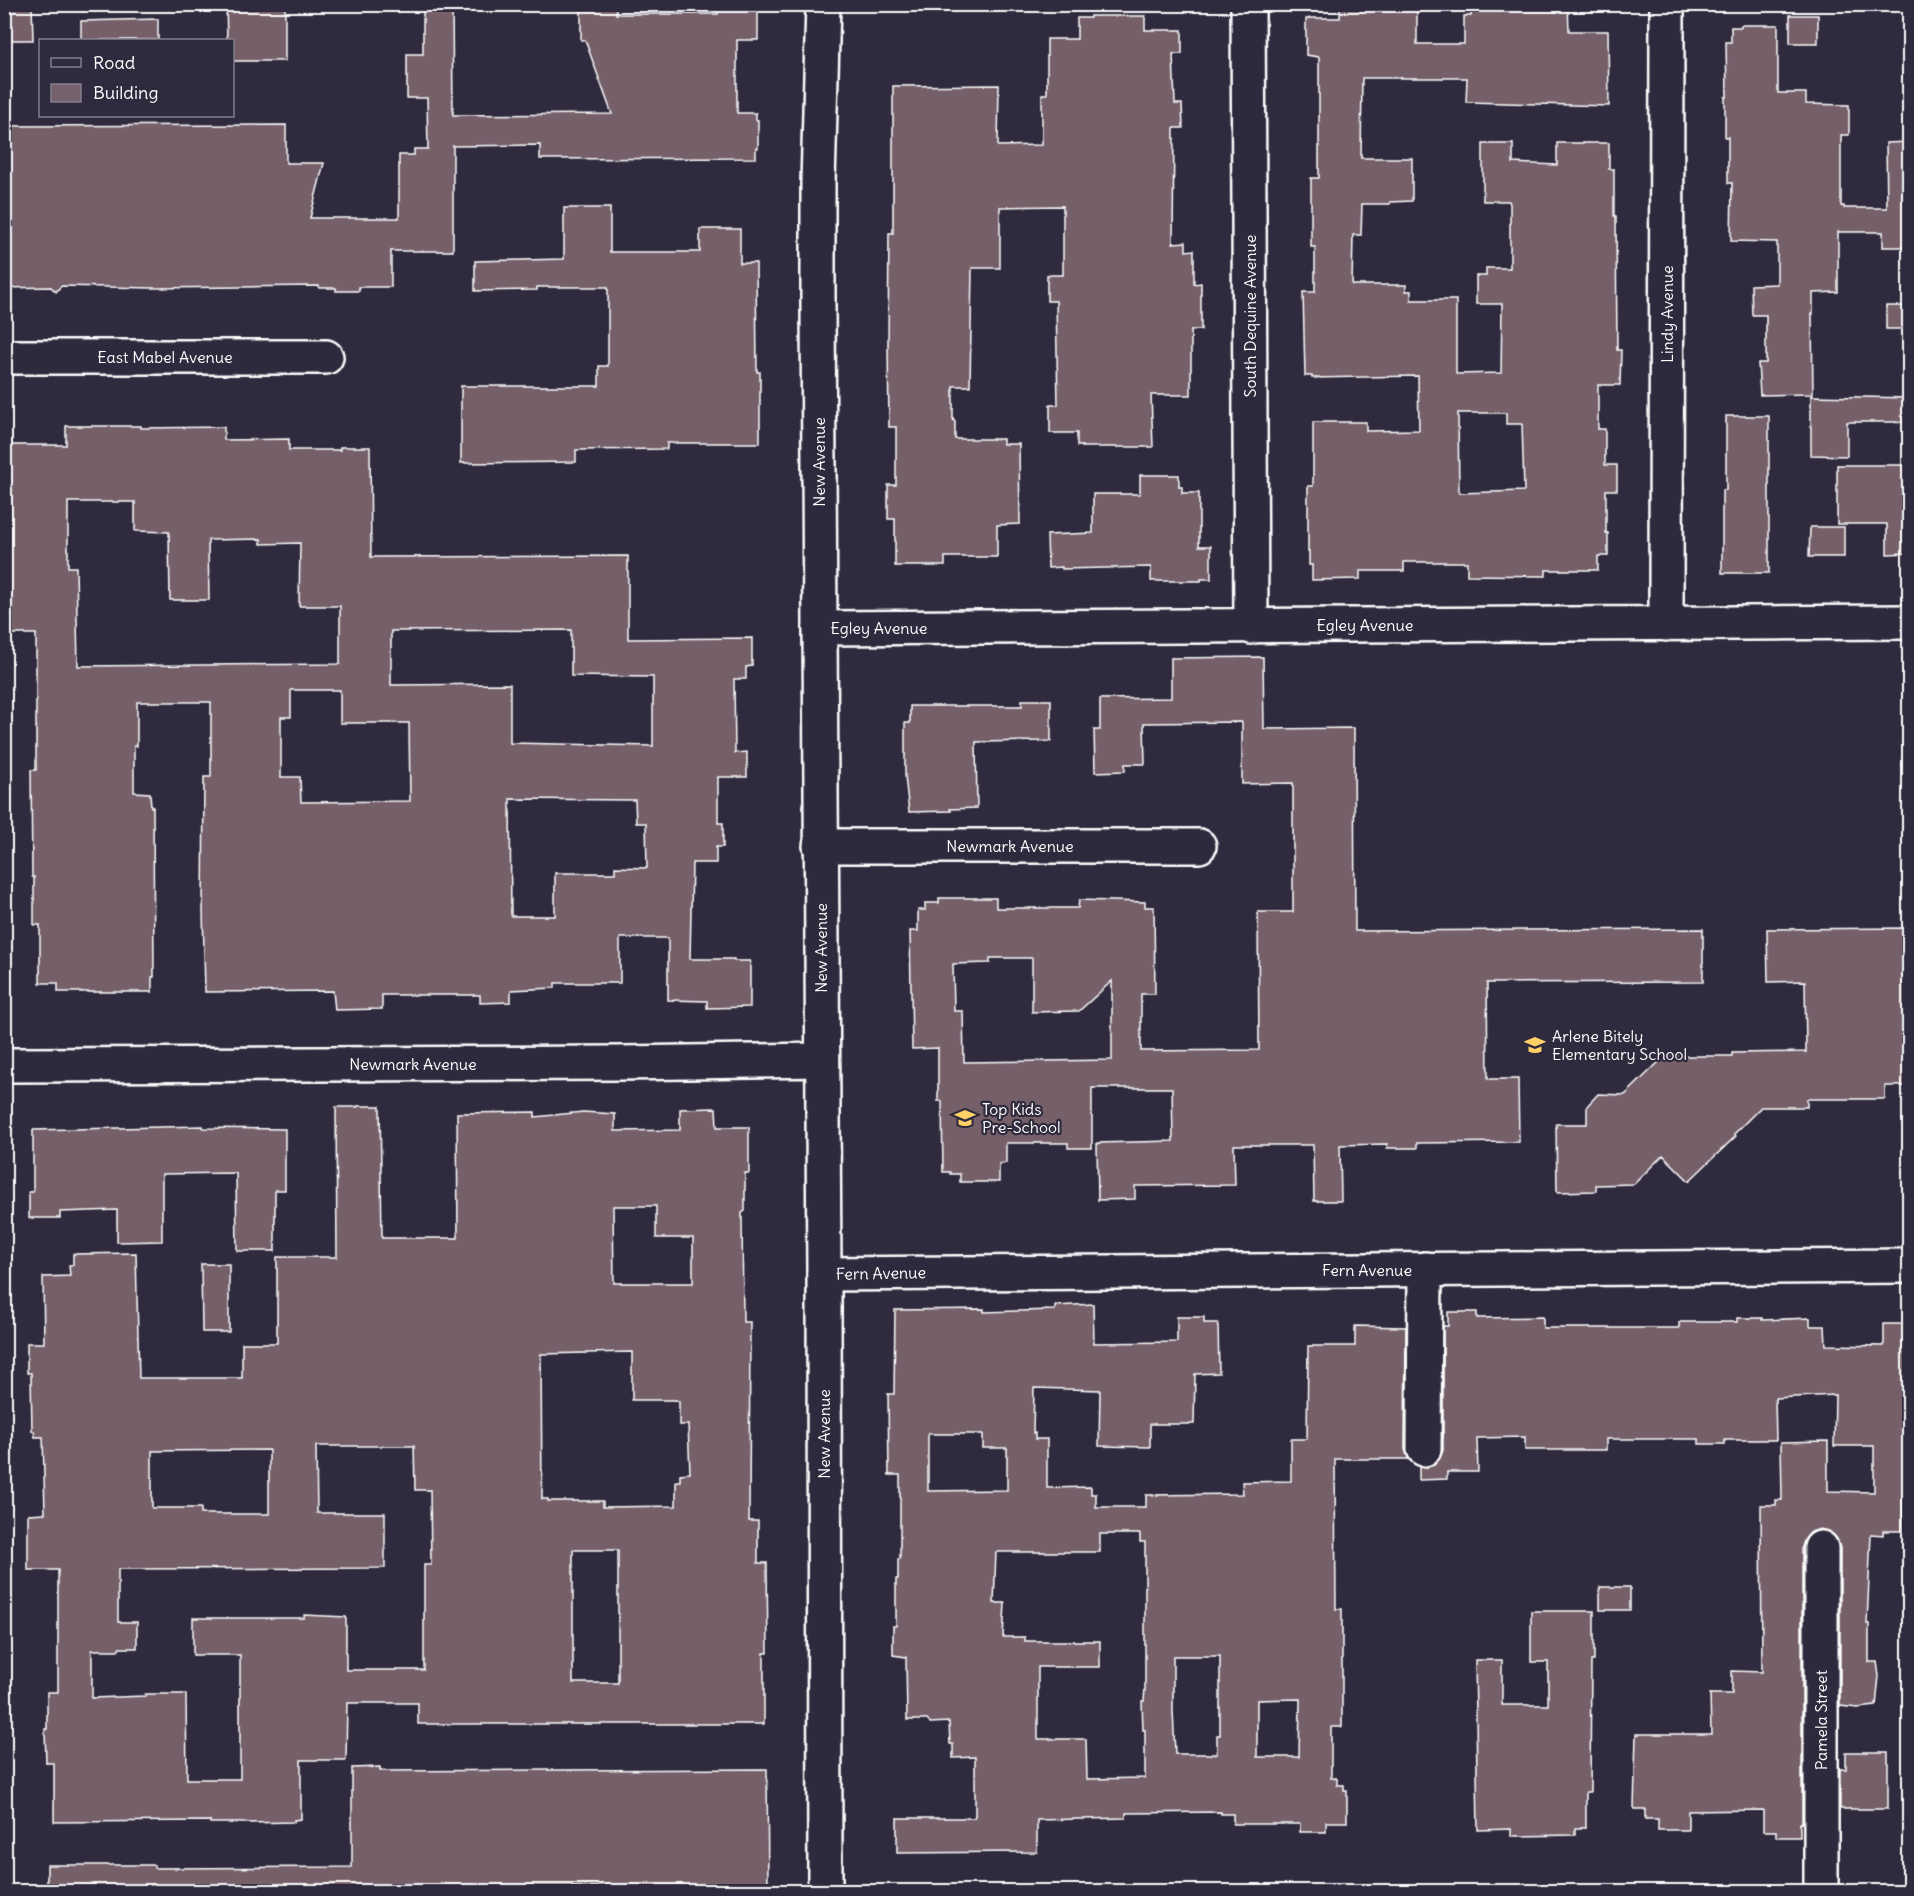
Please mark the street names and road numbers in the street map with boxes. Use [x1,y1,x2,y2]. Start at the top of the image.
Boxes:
street label: South Dequine Avenue [1240,235,1260,397]
street label: Lindy Avenue [1657,265,1677,363]
street label: East Mabel Avenue [97,347,233,367]
street label: New Avenue [809,417,829,507]
street label: Egley Avenue [1317,615,1413,635]
street label: Egley Avenue [831,618,927,638]
street label: Newmark Avenue [946,836,1074,856]
street label: New Avenue [811,903,831,993]
street label: Newmark Avenue [349,1054,477,1074]
street label: Fern Avenue [1322,1260,1412,1280]
street label: Fern Avenue [836,1262,926,1284]
street label: New Avenue [814,1389,834,1479]
street label: Pamela Street [1811,1669,1831,1770]

